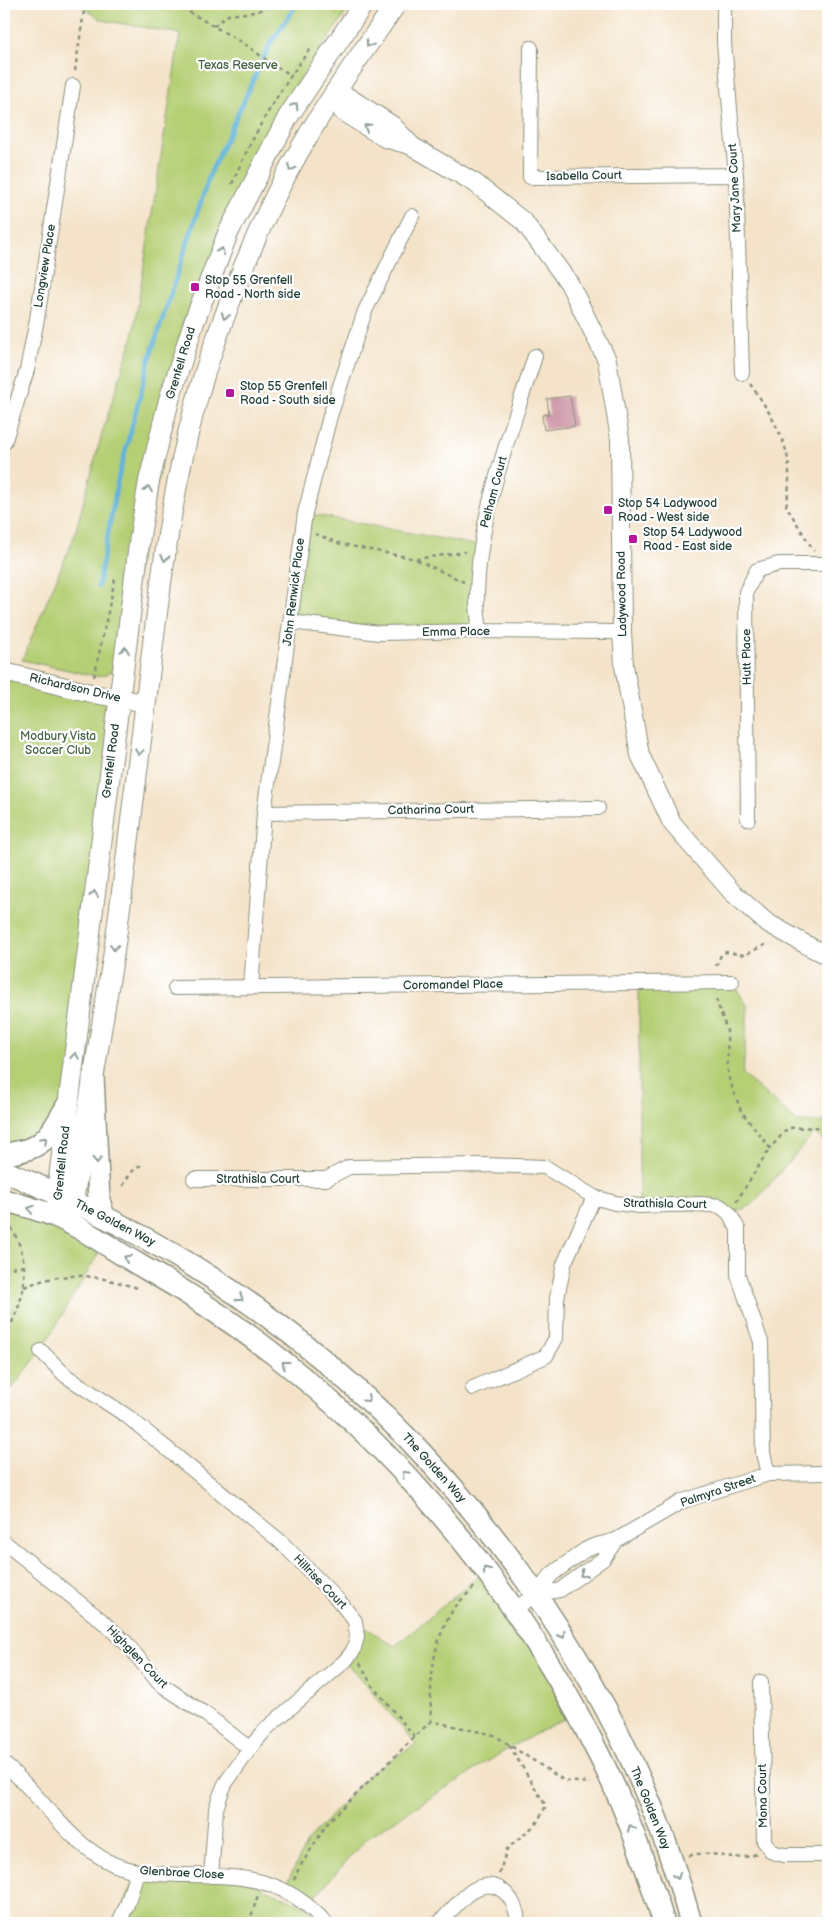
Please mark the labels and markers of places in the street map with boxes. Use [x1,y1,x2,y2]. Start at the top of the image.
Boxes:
place label: Stop 55 Grenfell Road - North side [205,273,301,302]
marker: Stop 55 Grenfell Road - North side [189,281,201,293]
place label: Stop 55 Grenfell Road - South side [240,379,336,408]
marker: Stop 55 Grenfell Road - South side [224,387,236,399]
place label: Stop 54 Ladywood Road - West side [618,496,717,525]
marker: Stop 54 Ladywood Road - West side [602,504,614,516]
place label: Stop 54 Ladywood Road - East side [643,525,742,554]
marker: Stop 54 Ladywood Road - East side [627,533,639,545]

